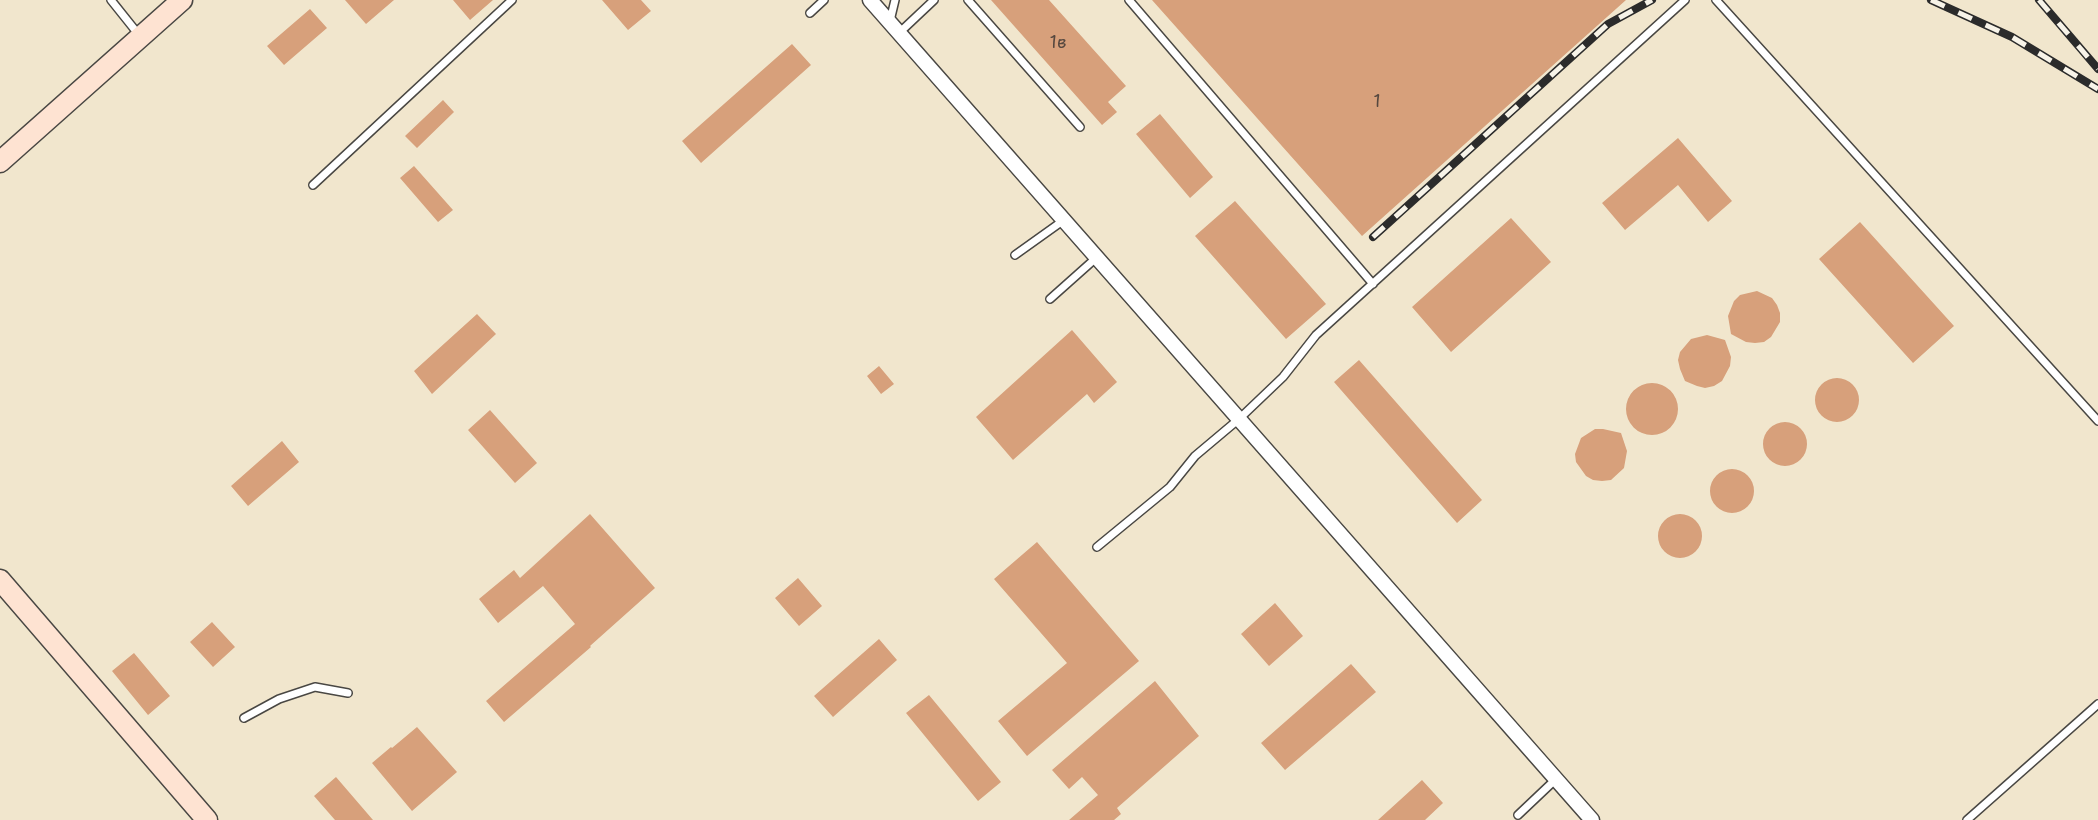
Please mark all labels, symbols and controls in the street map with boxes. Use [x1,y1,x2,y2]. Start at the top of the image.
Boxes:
house number: 1в [1049,32,1067,54]
house number: 1 [1373,91,1381,113]

